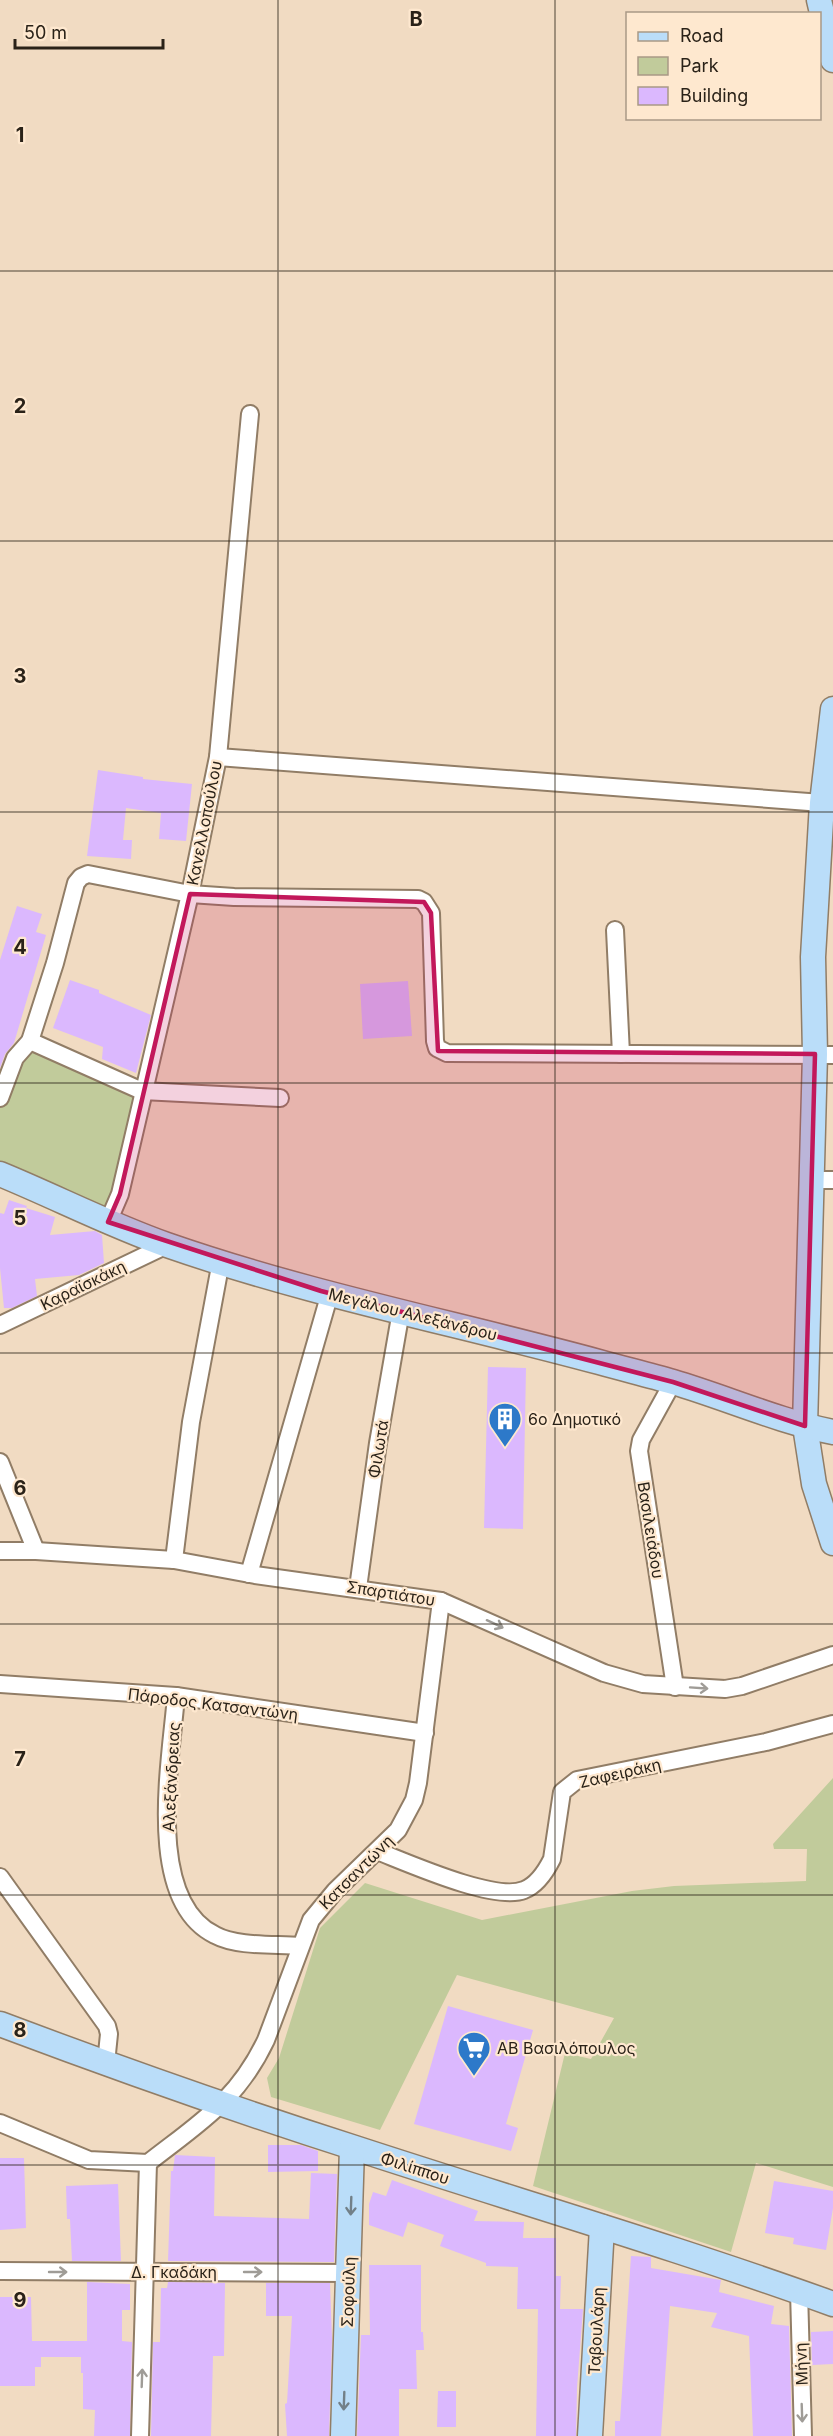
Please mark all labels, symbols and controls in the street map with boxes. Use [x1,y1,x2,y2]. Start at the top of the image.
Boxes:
text: B [409,7,423,31]
scale bar [15,12,164,50]
legend [626,12,821,120]
text: 50 m [24,22,67,43]
text: Road [680,25,723,46]
text: Park [680,55,719,76]
text: Building [680,85,748,106]
text: 1 [16,123,24,147]
text: 2 [14,394,26,418]
text: 3 [14,664,26,688]
street label: Κανελλοπούλου [182,759,226,887]
text: 4 [13,935,27,959]
text: 5 [14,1206,26,1230]
street label: Καραϊσκάκη [37,1256,129,1314]
street label: Μεγάλου Αλεξάνδρου [327,1283,499,1345]
building icon: 6ο Δημοτικό [487,1401,523,1448]
place label: 6ο Δημοτικό [528,1409,621,1429]
street label: Φιλωτά [364,1418,392,1480]
text: 6 [14,1476,27,1500]
street label: Βασιλειάδου [633,1480,669,1580]
street label: Σπαρτιάτου [345,1576,437,1610]
one-way arrow [486,1619,504,1630]
one-way arrow [688,1683,708,1694]
street label: Πάροδος Κατσαντώνη [127,1684,299,1724]
street label: Αλεξάνδρειας [158,1721,184,1833]
text: 7 [14,1747,26,1771]
street label: Ζαφειράκη [577,1754,663,1792]
street label: Κατσαντώνη [315,1831,397,1913]
text: 8 [13,2018,27,2042]
supermarket icon: ΑΒ Βασιλόπουλος [456,2030,492,2077]
place label: ΑΒ Βασιλόπουλος [497,2038,636,2058]
street label: Φιλίππου [378,2148,452,2188]
one-way arrow [345,2196,356,2216]
street label: Σοφούλη [337,2256,359,2328]
street label: Δ. Γκαδάκη [131,2262,217,2282]
one-way arrow [48,2266,68,2278]
one-way arrow [243,2266,263,2278]
street label: Ταβουλάρη [584,2286,608,2376]
text: 9 [14,2288,27,2312]
street label: Μήνη [790,2342,812,2386]
one-way arrow [137,2368,148,2388]
one-way arrow [338,2390,350,2410]
one-way arrow [796,2402,808,2422]

